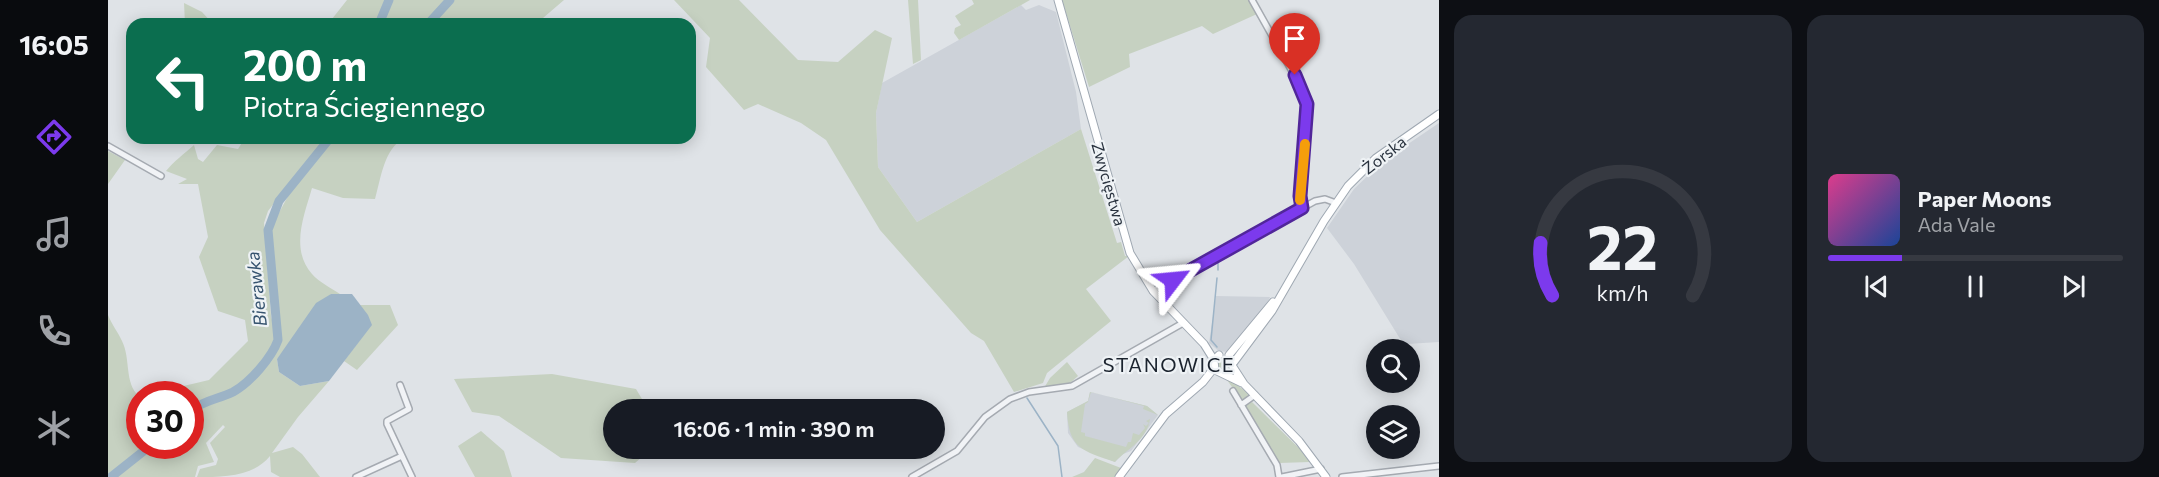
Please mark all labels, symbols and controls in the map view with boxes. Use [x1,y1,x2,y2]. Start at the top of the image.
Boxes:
pin [1269,13,1320,75]
icon: arrive [1278,22,1311,55]
text: 16:05 [19,28,89,61]
text: 200 m [243,38,367,90]
icon: left [144,42,222,120]
text: Piotra Ściegiennego [243,90,486,123]
icon: directions [33,116,75,158]
street label: Żorska [1358,131,1410,178]
street label: Zwycięstwa [1088,140,1130,228]
text: Paper Moons [1918,185,2052,212]
text: 22 [1587,207,1658,283]
text: Ada Vale [1918,212,1995,236]
icon: music [33,213,75,255]
position arrow [1141,248,1205,312]
water label: Bierawka [241,251,271,328]
icon: previous [1860,270,1893,303]
icon: pause [1959,270,1992,303]
icon: next [2057,270,2090,303]
text: km/h [1597,279,1649,305]
icon: phone [33,310,75,352]
map controls [1366,339,1420,459]
button: search [1366,339,1420,393]
district label: STANOWICE [1103,352,1235,376]
speed limit sign: 30 [126,381,204,459]
button: layers [1366,405,1420,459]
icon: climate [33,407,75,449]
text: 16:06 · 1 min · 390 m [674,415,874,442]

